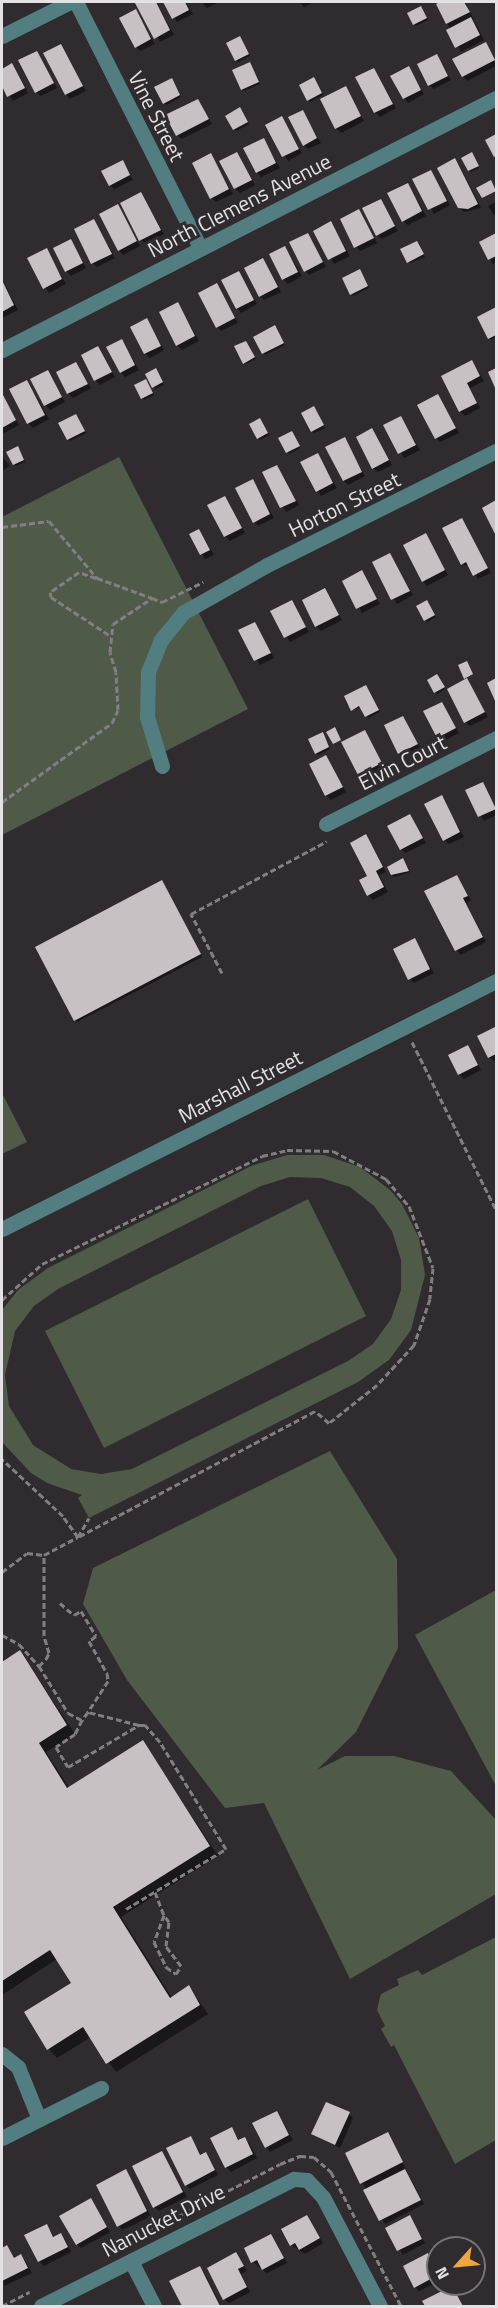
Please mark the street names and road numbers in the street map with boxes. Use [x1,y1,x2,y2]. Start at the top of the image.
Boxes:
street label: Vine Street [124,67,190,165]
street label: North Clemens Avenue [143,148,335,262]
street label: Horton Street [284,466,404,542]
street label: Elvin Court [354,729,450,795]
street label: Marshall Street [174,1044,306,1128]
street label: Nanucket Drive [97,2178,229,2262]

